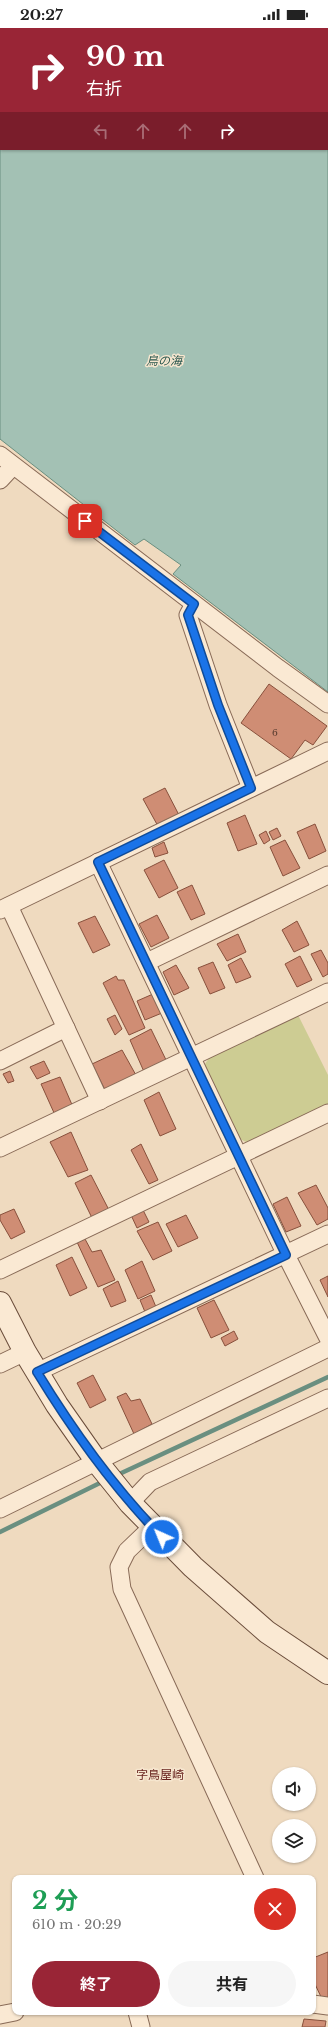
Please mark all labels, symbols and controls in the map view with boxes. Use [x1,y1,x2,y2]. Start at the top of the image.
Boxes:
text: 20:27 [20,5,63,24]
text: 90 m [86,39,164,74]
icon: right [20,44,72,96]
text: 右折 [86,78,122,100]
icon: left [90,120,112,142]
icon: ahead [132,120,154,142]
icon: ahead [174,120,196,142]
icon: right [216,120,238,142]
water label: 鳥の海 [146,353,184,368]
pin [68,504,102,538]
icon: arrive [74,510,96,532]
house number: 6 [272,727,278,738]
position arrow [141,1516,183,1558]
district label: 字鳥屋崎 [136,1767,184,1782]
map controls [272,1767,316,1863]
button: sound [272,1767,316,1811]
button: layers [272,1819,316,1863]
text: 2 分 [32,1886,78,1915]
button: close [254,1888,296,1930]
text: 610 m · 20:29 [32,1916,122,1933]
button: 終了 [32,1961,160,2007]
button: 共有 [168,1961,296,2007]

